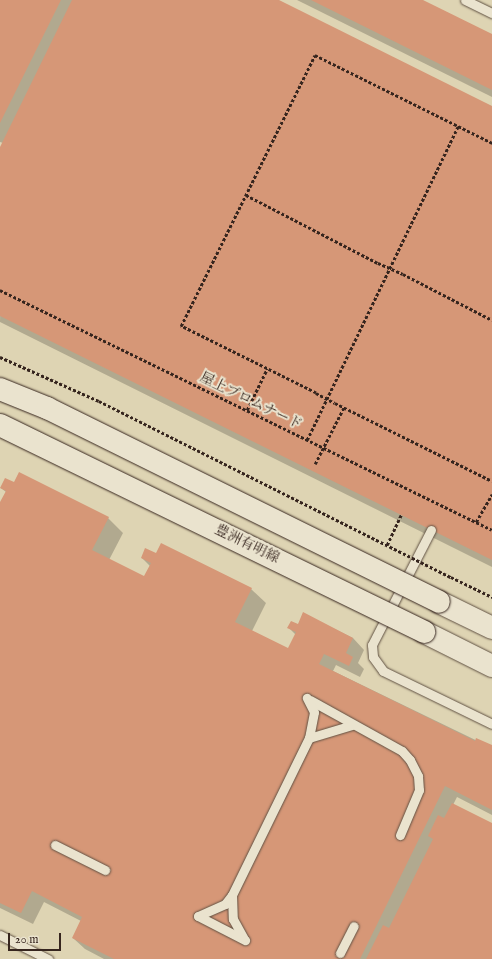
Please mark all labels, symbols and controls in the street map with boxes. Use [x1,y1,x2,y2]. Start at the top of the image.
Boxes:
street label: 屋上プロムナード [197,369,305,433]
street label: 豊洲有明線 [212,521,282,567]
scale bar [10,925,63,951]
text: 20 m [15,932,38,947]

